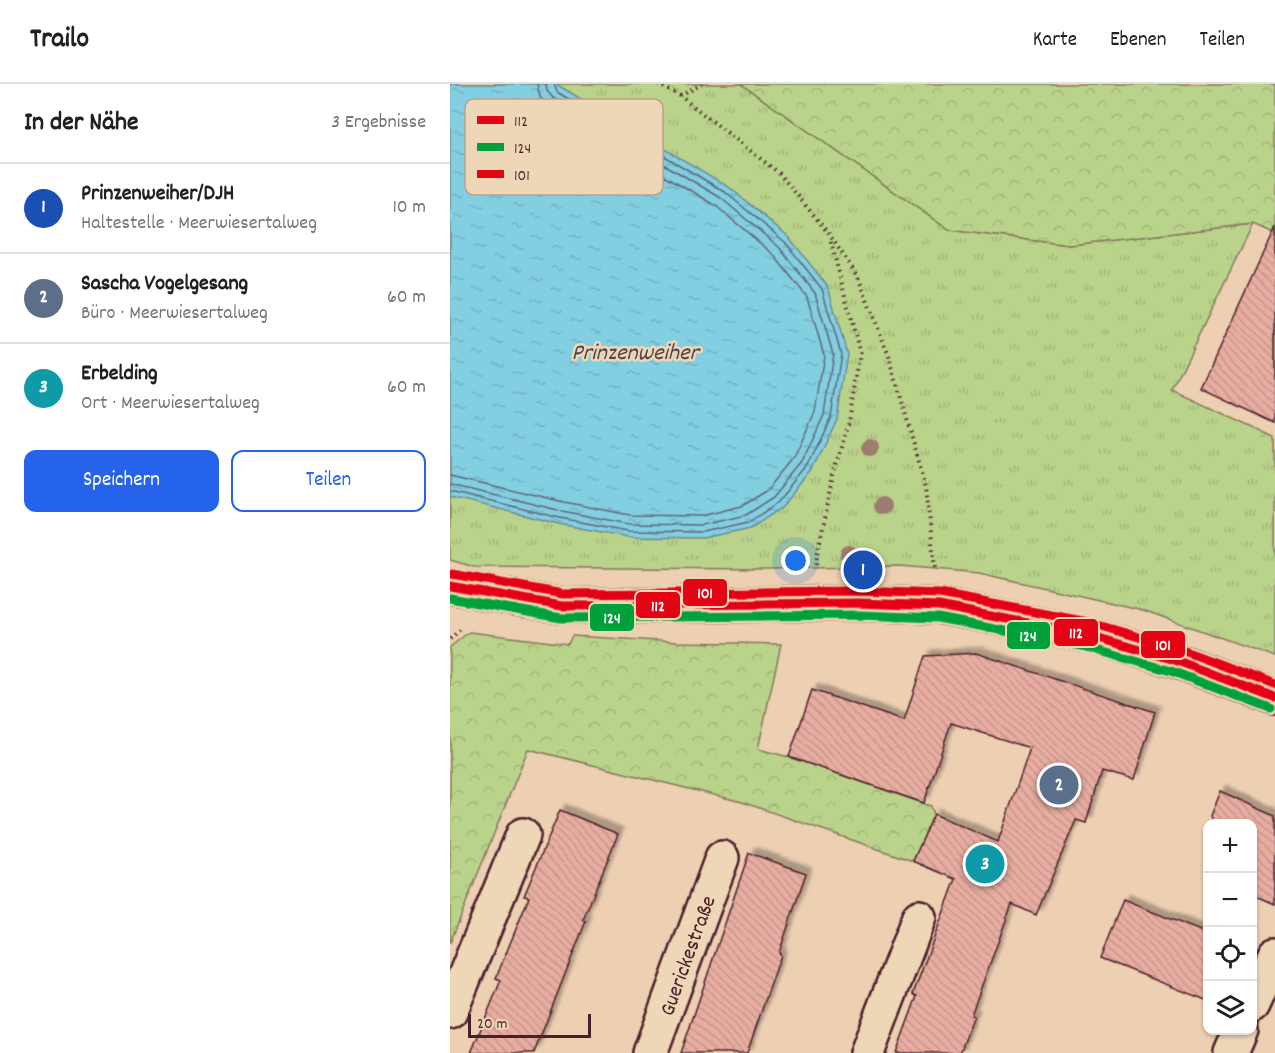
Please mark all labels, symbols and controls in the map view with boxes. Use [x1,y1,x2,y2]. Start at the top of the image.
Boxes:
text: Trailo [30,21,89,61]
text: Karte [1033,26,1077,56]
text: Ebenen [1110,26,1167,56]
text: Teilen [1200,26,1245,56]
legend [465,99,663,195]
text: In der Nähe [24,105,138,142]
text: 3 Ergebnisse [331,109,426,137]
text: 112 [514,111,528,134]
text: 124 [514,138,531,161]
text: 101 [514,165,530,188]
text: Prinzenweiher/DJH [81,179,234,210]
text: 1 [41,194,46,222]
text: 10 m [392,194,426,222]
text: Haltestelle · Meerwiesertalweg [81,210,317,238]
text: Sascha Vogelgesang [81,269,248,300]
text: 2 [39,284,48,312]
text: 60 m [387,284,426,312]
text: Büro · Meerwiesertalweg [81,300,268,328]
water label: Prinzenweiher [572,337,702,371]
text: Erbelding [81,359,158,390]
text: 3 [39,374,48,402]
text: 60 m [387,374,426,402]
text: Ort · Meerwiesertalweg [81,390,260,418]
button: Speichern [24,450,219,512]
button: Teilen [231,450,426,512]
your location [781,546,810,575]
pin: 1 [844,548,882,592]
line badge: 101 [682,578,728,607]
text: 101 [697,583,713,606]
line badge: 112 [635,591,681,619]
text: 112 [651,596,665,619]
line badge: 124 [589,603,635,632]
text: 124 [603,608,621,631]
line badge: 112 [1053,618,1099,647]
line badge: 124 [1006,621,1051,650]
text: 112 [1069,623,1083,646]
text: 124 [1019,626,1037,649]
line badge: 101 [1140,630,1186,659]
text: 101 [1155,635,1171,658]
pin: 2 [1040,762,1078,808]
map controls [1203,819,1257,1035]
button: + [1203,819,1257,873]
pin: 3 [966,842,1004,886]
button: − [1203,873,1257,927]
street label: Guerickestraße [653,892,725,1021]
button: locate [1203,927,1257,981]
button: layers [1203,981,1257,1035]
scale bar [468,1011,591,1038]
text: 20 m [477,1013,507,1036]

